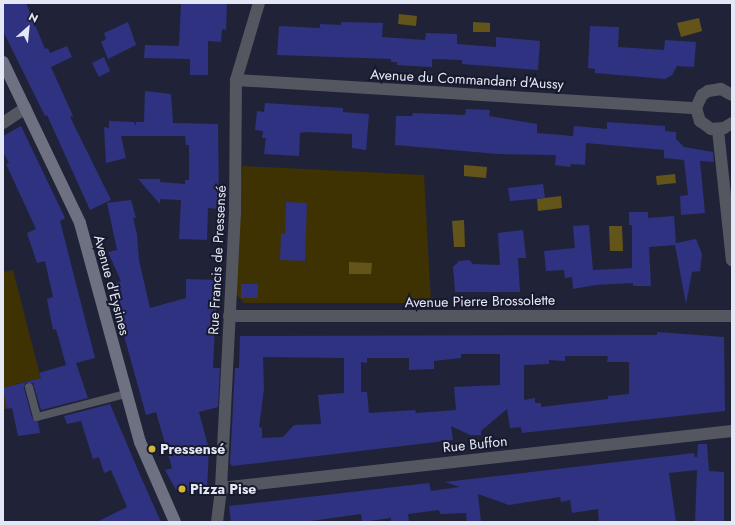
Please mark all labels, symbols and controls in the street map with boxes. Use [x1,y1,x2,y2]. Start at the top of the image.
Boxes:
north arrow [8,8,48,48]
text: N [26,8,41,26]
street label: Avenue du Commandant d'Aussy [370,66,564,92]
street label: Rue Francis de Pressensé [205,185,229,335]
street label: Avenue d'Eysines [91,233,133,337]
street label: Avenue Pierre Brossolette [405,291,555,311]
street label: Rue Buffon [442,432,508,456]
place label: Pressensé [160,441,225,457]
marker: Pressensé [147,444,157,454]
place label: Pizza Pise [190,481,256,497]
marker: Pizza Pise [177,484,187,494]

